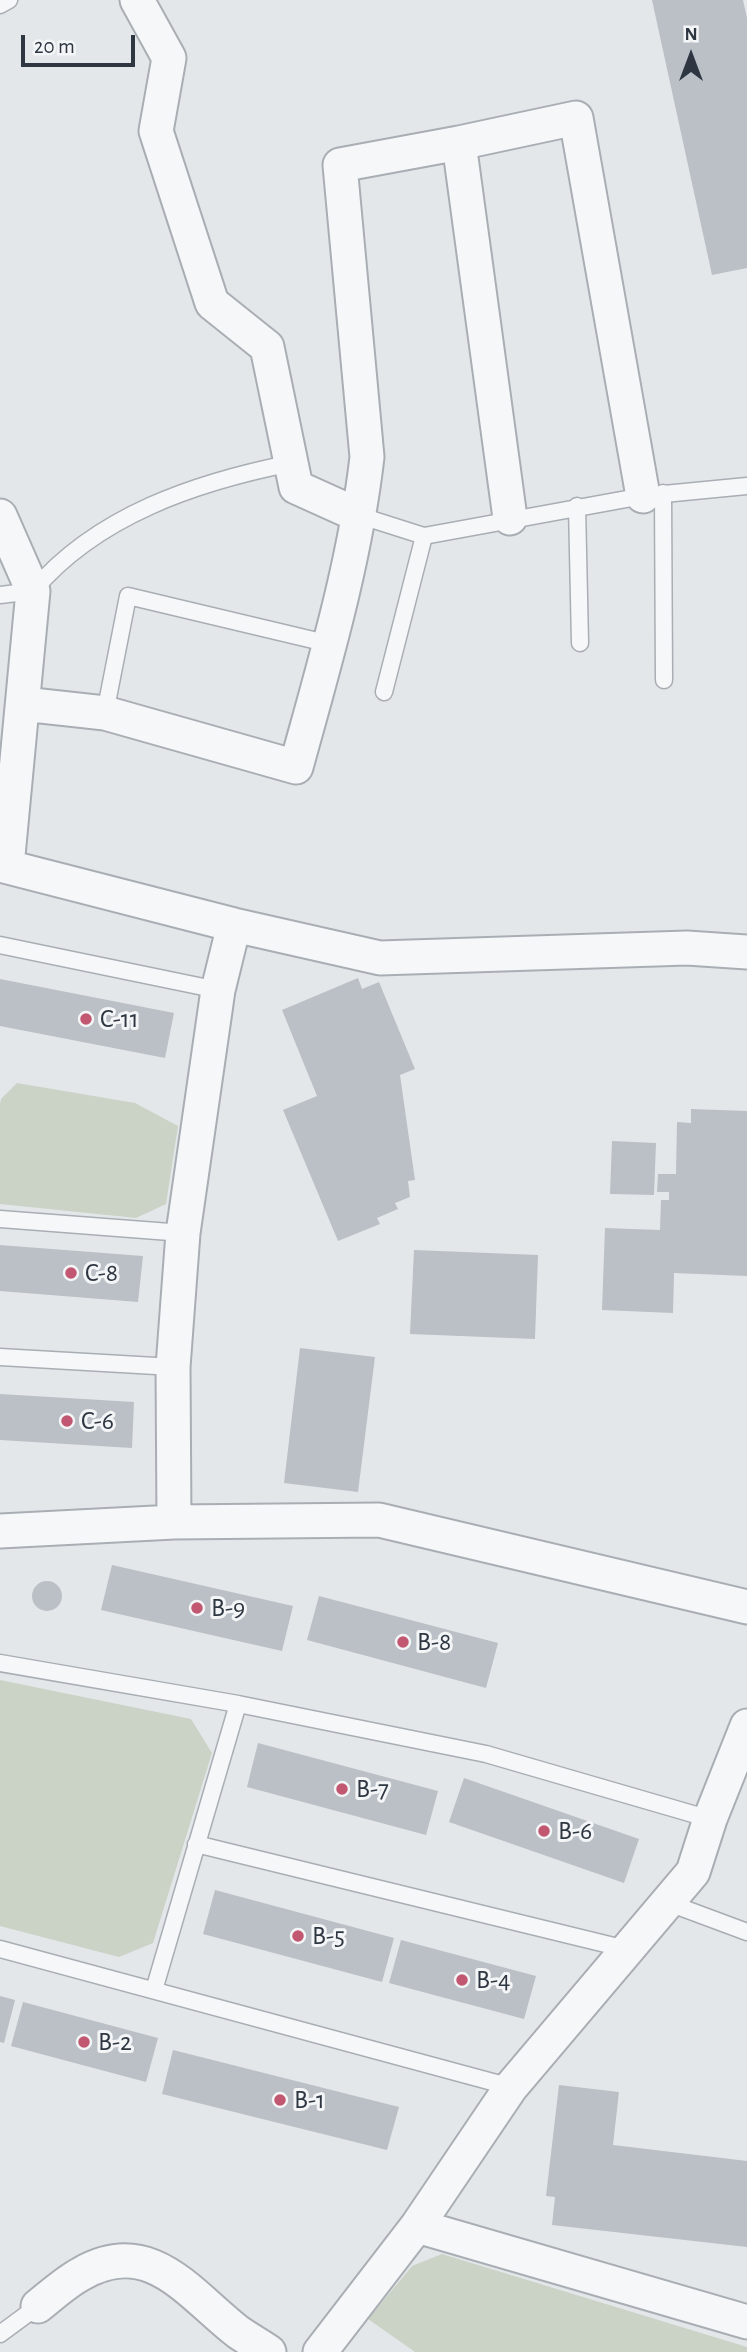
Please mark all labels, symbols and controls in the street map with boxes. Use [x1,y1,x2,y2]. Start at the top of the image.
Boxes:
scale bar [24,21,138,65]
north arrow [656,21,726,91]
text: N [684,25,698,44]
text: 20 m [34,36,75,57]
place label: C-11 [100,1003,139,1035]
marker: C-11 [78,1011,94,1027]
place label: C-8 [85,1257,118,1289]
marker: C-8 [63,1265,79,1281]
place label: C-6 [81,1405,114,1437]
marker: C-6 [59,1413,75,1429]
place label: B-9 [211,1592,245,1624]
marker: B-9 [189,1600,205,1616]
place label: B-8 [417,1626,451,1658]
marker: B-8 [395,1634,411,1650]
place label: B-7 [356,1773,389,1805]
marker: B-7 [334,1781,350,1797]
place label: B-6 [558,1815,592,1847]
marker: B-6 [536,1823,552,1839]
place label: B-5 [312,1920,345,1952]
marker: B-5 [290,1928,306,1944]
place label: B-4 [476,1964,510,1996]
marker: B-4 [454,1972,470,1988]
place label: B-2 [98,2026,132,2058]
marker: B-2 [76,2034,92,2050]
place label: B-1 [294,2084,325,2116]
marker: B-1 [272,2092,288,2108]

